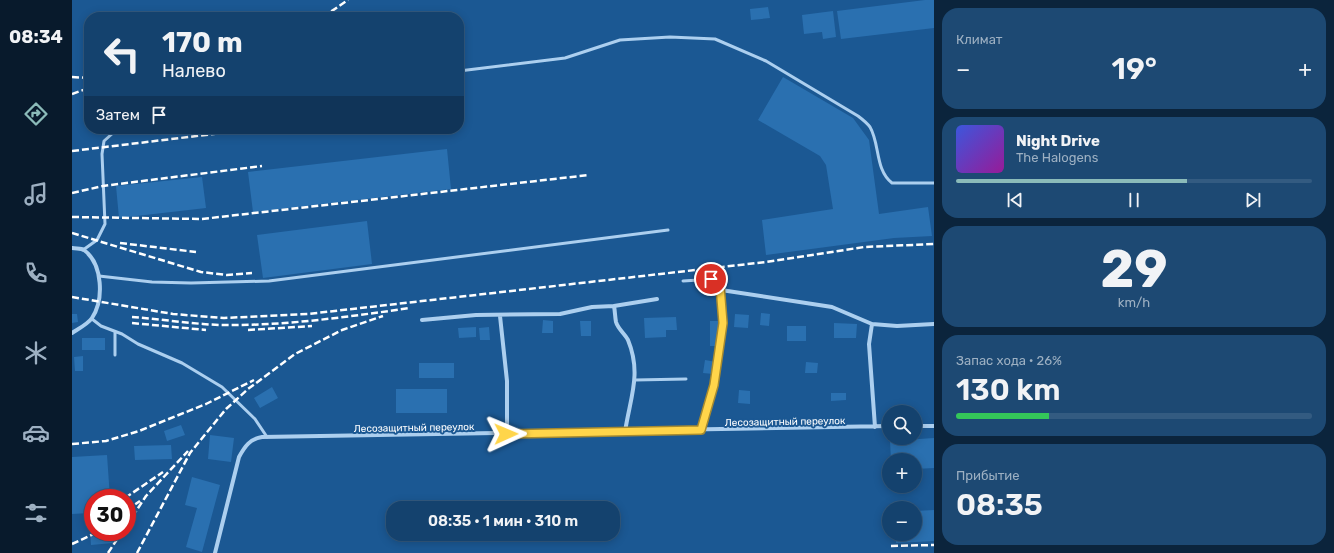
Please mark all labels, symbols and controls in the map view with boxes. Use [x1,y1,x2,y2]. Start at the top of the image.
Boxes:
text: 08:34 [9,26,63,48]
text: 170 m [162,26,243,59]
icon: left [96,28,148,80]
text: Климат [956,32,1002,47]
text: 19° [1112,51,1157,87]
text: − [956,56,970,83]
text: + [1298,56,1312,83]
text: Налево [162,60,226,82]
icon: directions [22,100,50,128]
icon: arrive [148,104,170,126]
text: Затем [96,106,140,124]
text: Night Drive [1016,132,1100,150]
text: The Halogens [1016,150,1098,165]
icon: music [22,180,50,208]
icon: previous [1004,189,1026,211]
icon: pause [1123,189,1145,211]
icon: next [1242,189,1264,211]
text: 29 [1100,238,1168,300]
icon: phone [22,259,50,287]
pin [694,262,728,296]
icon: arrive [700,268,722,290]
text: km/h [1118,295,1150,310]
icon: climate [22,339,50,367]
text: Запас хода · 26% [956,353,1062,368]
text: 130 km [956,372,1061,408]
map controls [882,405,922,541]
button: search [882,405,922,445]
position arrow [485,413,527,455]
street label: Лесозащитный переулок [725,415,846,429]
icon: car [22,419,50,447]
street label: Лесозащитный переулок [354,421,475,435]
button: + [882,453,922,493]
text: Прибытие [956,468,1020,483]
text: 08:35 [956,487,1043,523]
speed limit sign: 30 [84,489,136,541]
icon: filters [22,499,50,527]
button: − [882,501,922,541]
text: 08:35 · 1 мин · 310 m [428,512,578,530]

